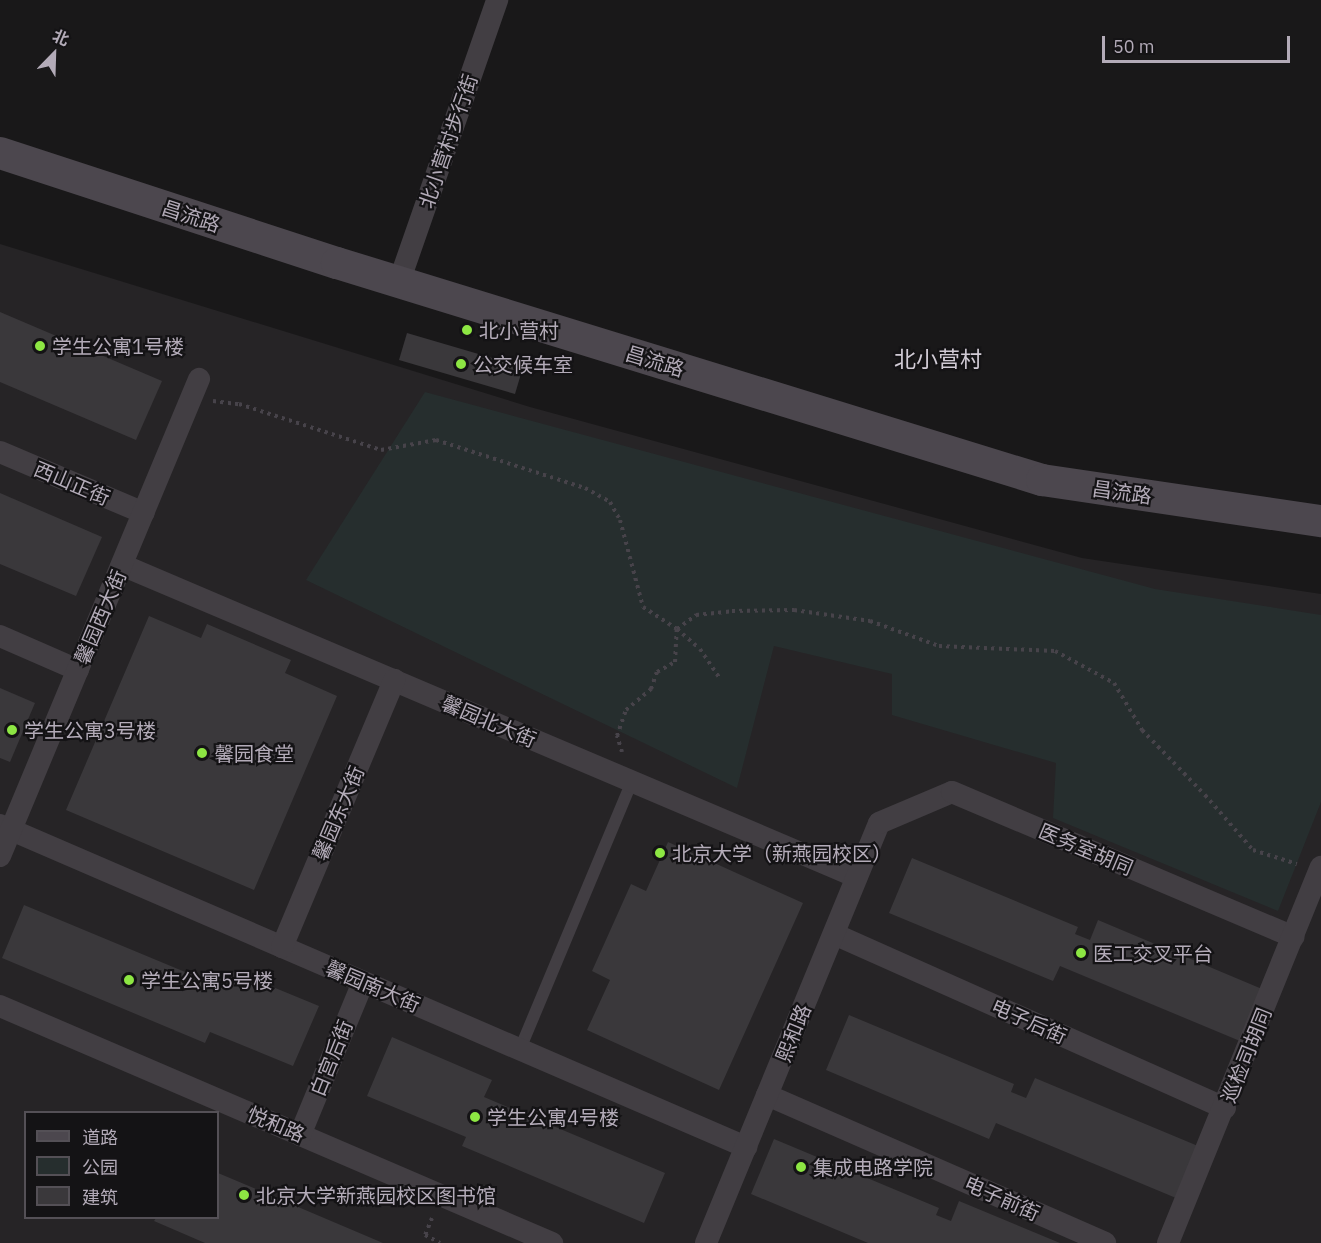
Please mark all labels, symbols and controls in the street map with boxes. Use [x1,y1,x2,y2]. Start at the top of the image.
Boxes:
north arrow [24,24,84,84]
scale bar [1105,24,1292,62]
text: 北 [50,25,72,50]
text: 50 m [1113,35,1155,58]
street label: 北小营村步行街 [414,71,482,211]
street label: 昌流路 [159,195,223,237]
place label: 北小营村 [479,318,559,342]
marker: 北小营村 [460,323,474,337]
place label: 学生公寓1号楼 [52,334,184,358]
marker: 学生公寓1号楼 [33,339,47,353]
street label: 昌流路 [623,341,687,381]
district label: 北小营村 [894,346,982,372]
place label: 公交候车室 [473,352,573,376]
marker: 公交候车室 [454,357,468,371]
street label: 西山正街 [30,456,114,510]
street label: 昌流路 [1091,476,1153,508]
street label: 馨园西大街 [69,566,131,668]
street label: 馨园北大街 [438,690,540,752]
place label: 学生公寓3号楼 [24,718,156,742]
marker: 学生公寓3号楼 [5,723,19,737]
place label: 馨园食堂 [214,741,294,765]
marker: 馨园食堂 [195,746,209,760]
street label: 馨园东大街 [307,762,369,864]
street label: 医务室胡同 [1035,818,1137,880]
place label: 北京大学（新燕园校区） [672,841,892,865]
marker: 北京大学（新燕园校区） [653,846,667,860]
place label: 医工交叉平台 [1093,941,1213,965]
marker: 医工交叉平台 [1074,946,1088,960]
street label: 馨园南大街 [322,955,424,1017]
place label: 学生公寓5号楼 [141,968,273,992]
marker: 学生公寓5号楼 [122,973,136,987]
street label: 电子后街 [988,994,1070,1048]
street label: 熙和路 [771,1001,815,1065]
street label: 巡检司胡同 [1216,1004,1276,1106]
street label: 白宫后街 [305,1016,357,1100]
street label: 悦和路 [244,1101,308,1147]
place label: 学生公寓4号楼 [487,1105,619,1129]
marker: 学生公寓4号楼 [468,1110,482,1124]
legend [24,1111,219,1219]
text: 道路 [82,1126,118,1149]
place label: 集成电路学院 [813,1155,933,1179]
text: 公园 [82,1156,118,1179]
marker: 集成电路学院 [794,1160,808,1174]
street label: 电子前街 [961,1171,1043,1225]
place label: 北京大学新燕园校区图书馆 [256,1183,496,1207]
text: 建筑 [82,1186,118,1209]
marker: 北京大学新燕园校区图书馆 [237,1188,251,1202]

